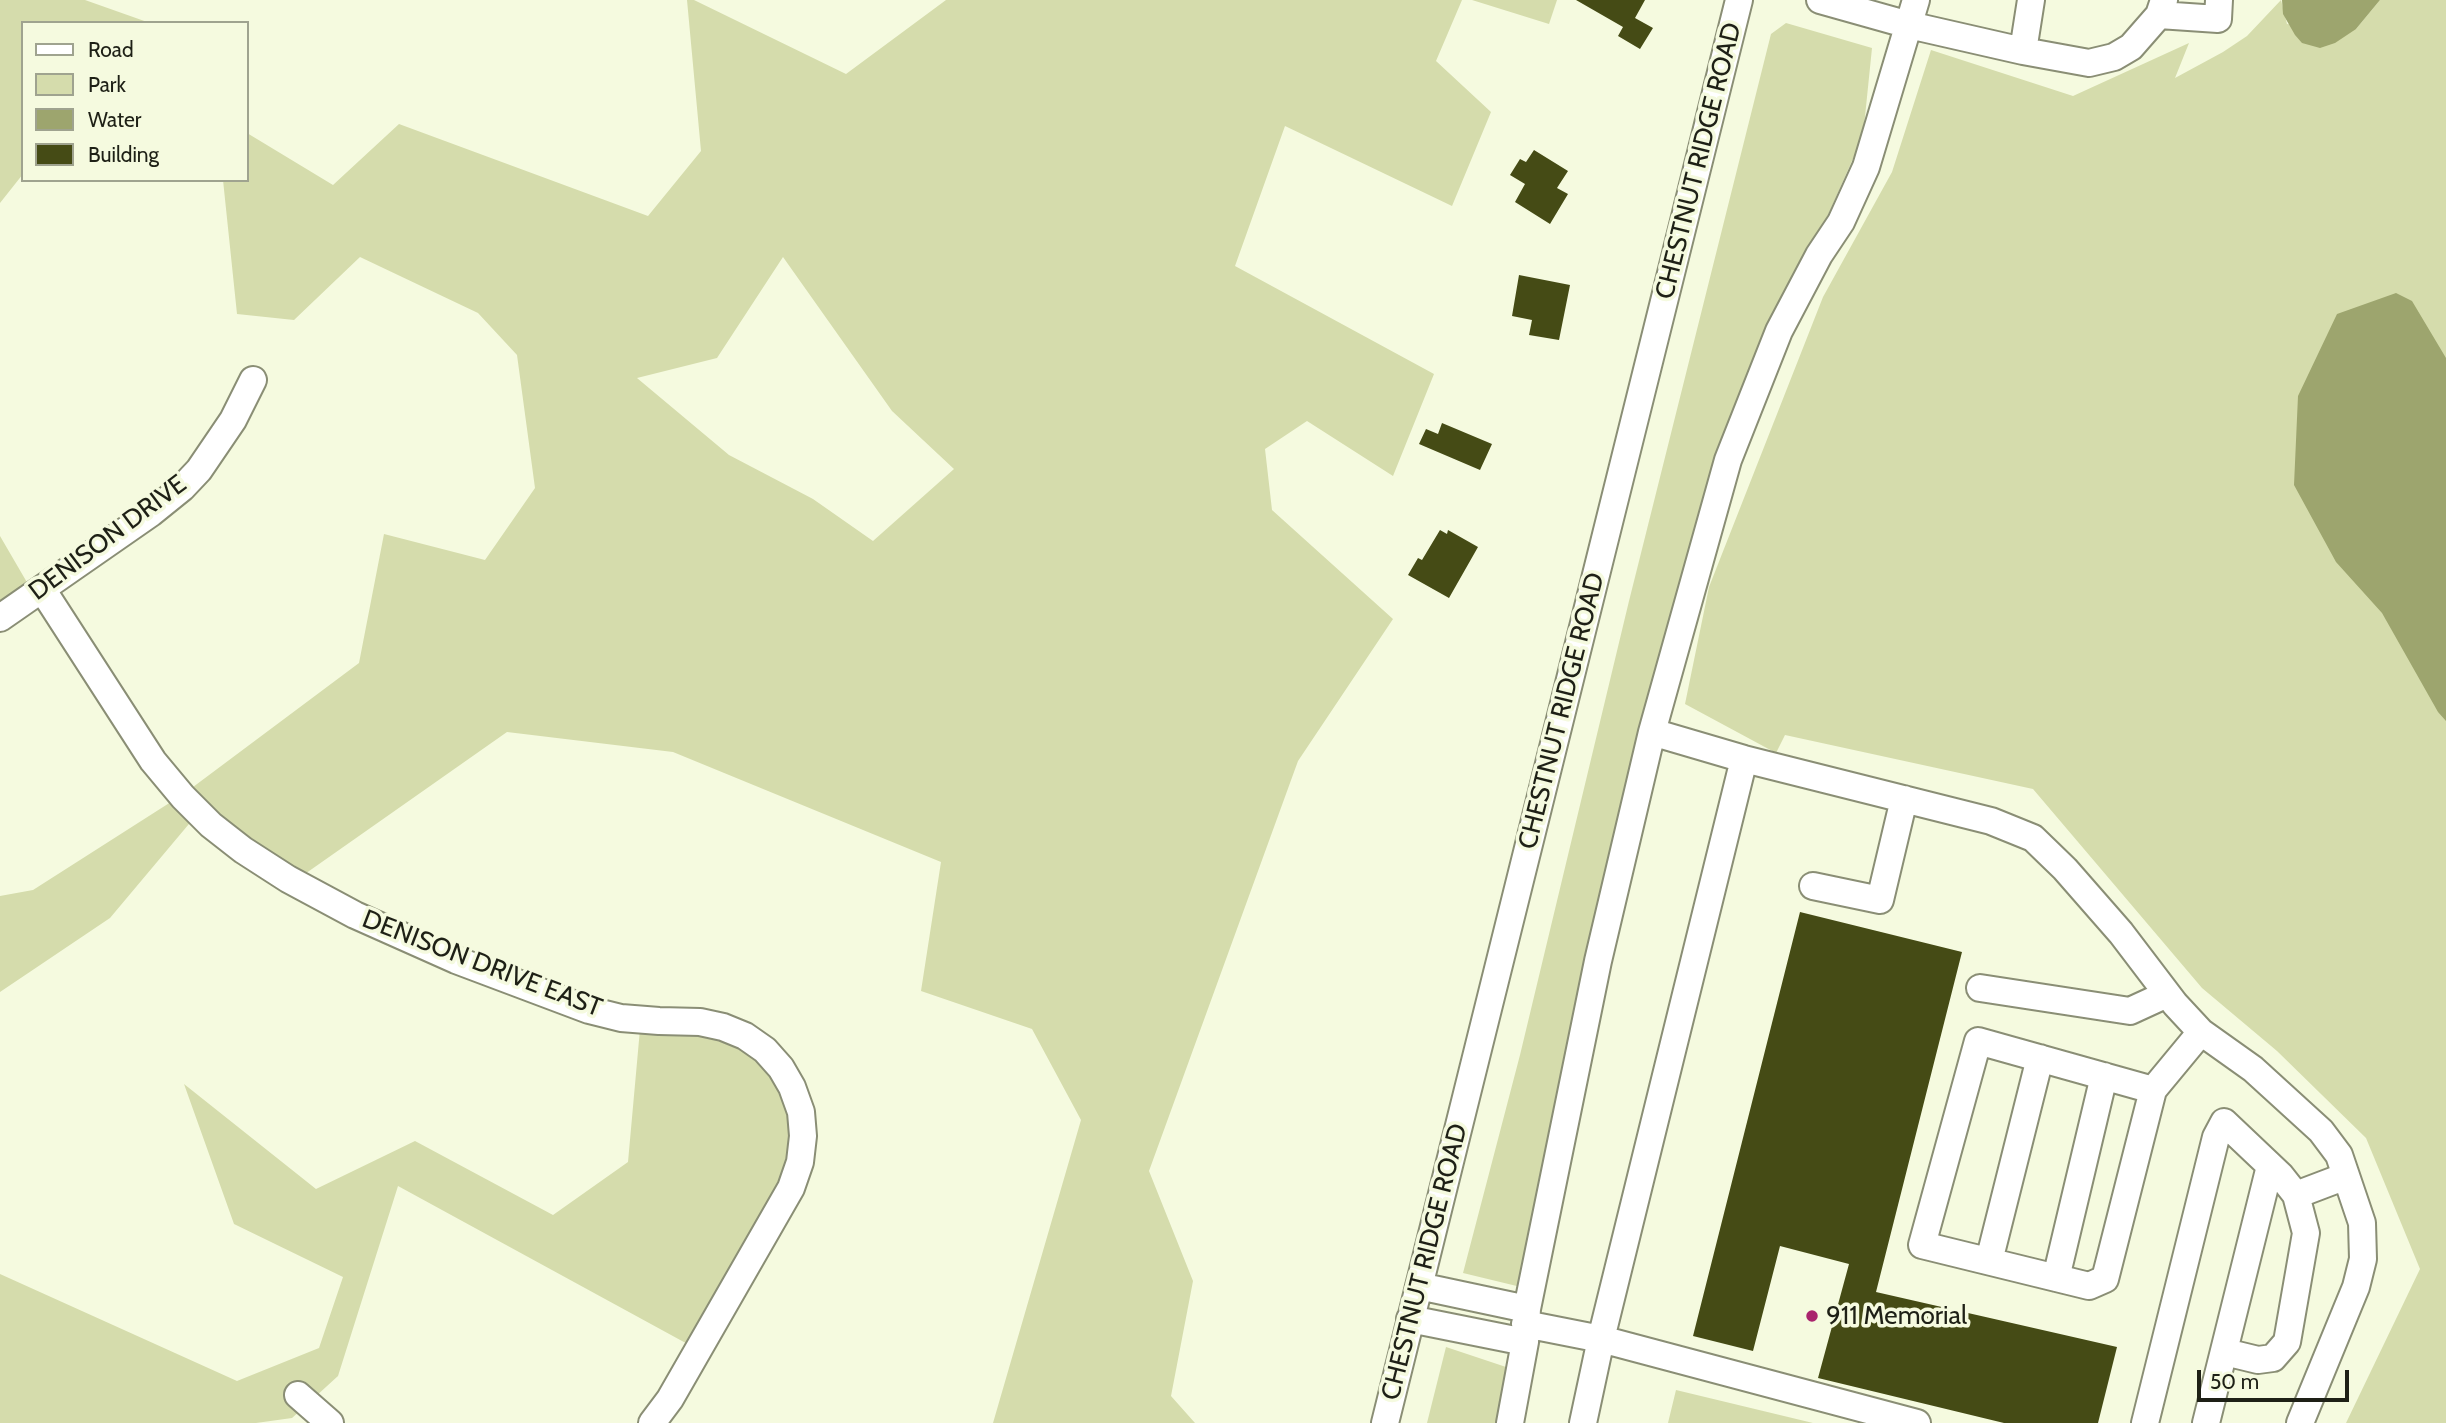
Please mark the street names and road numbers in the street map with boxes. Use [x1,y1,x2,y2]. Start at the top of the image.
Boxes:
street label: CHESTNUT RIDGE ROAD [1650,19,1748,303]
street label: DENISON DRIVE [23,469,193,607]
street label: CHESTNUT RIDGE ROAD [1513,569,1611,853]
street label: DENISON DRIVE EAST [358,904,606,1024]
street label: CHESTNUT RIDGE ROAD [1376,1120,1474,1404]

